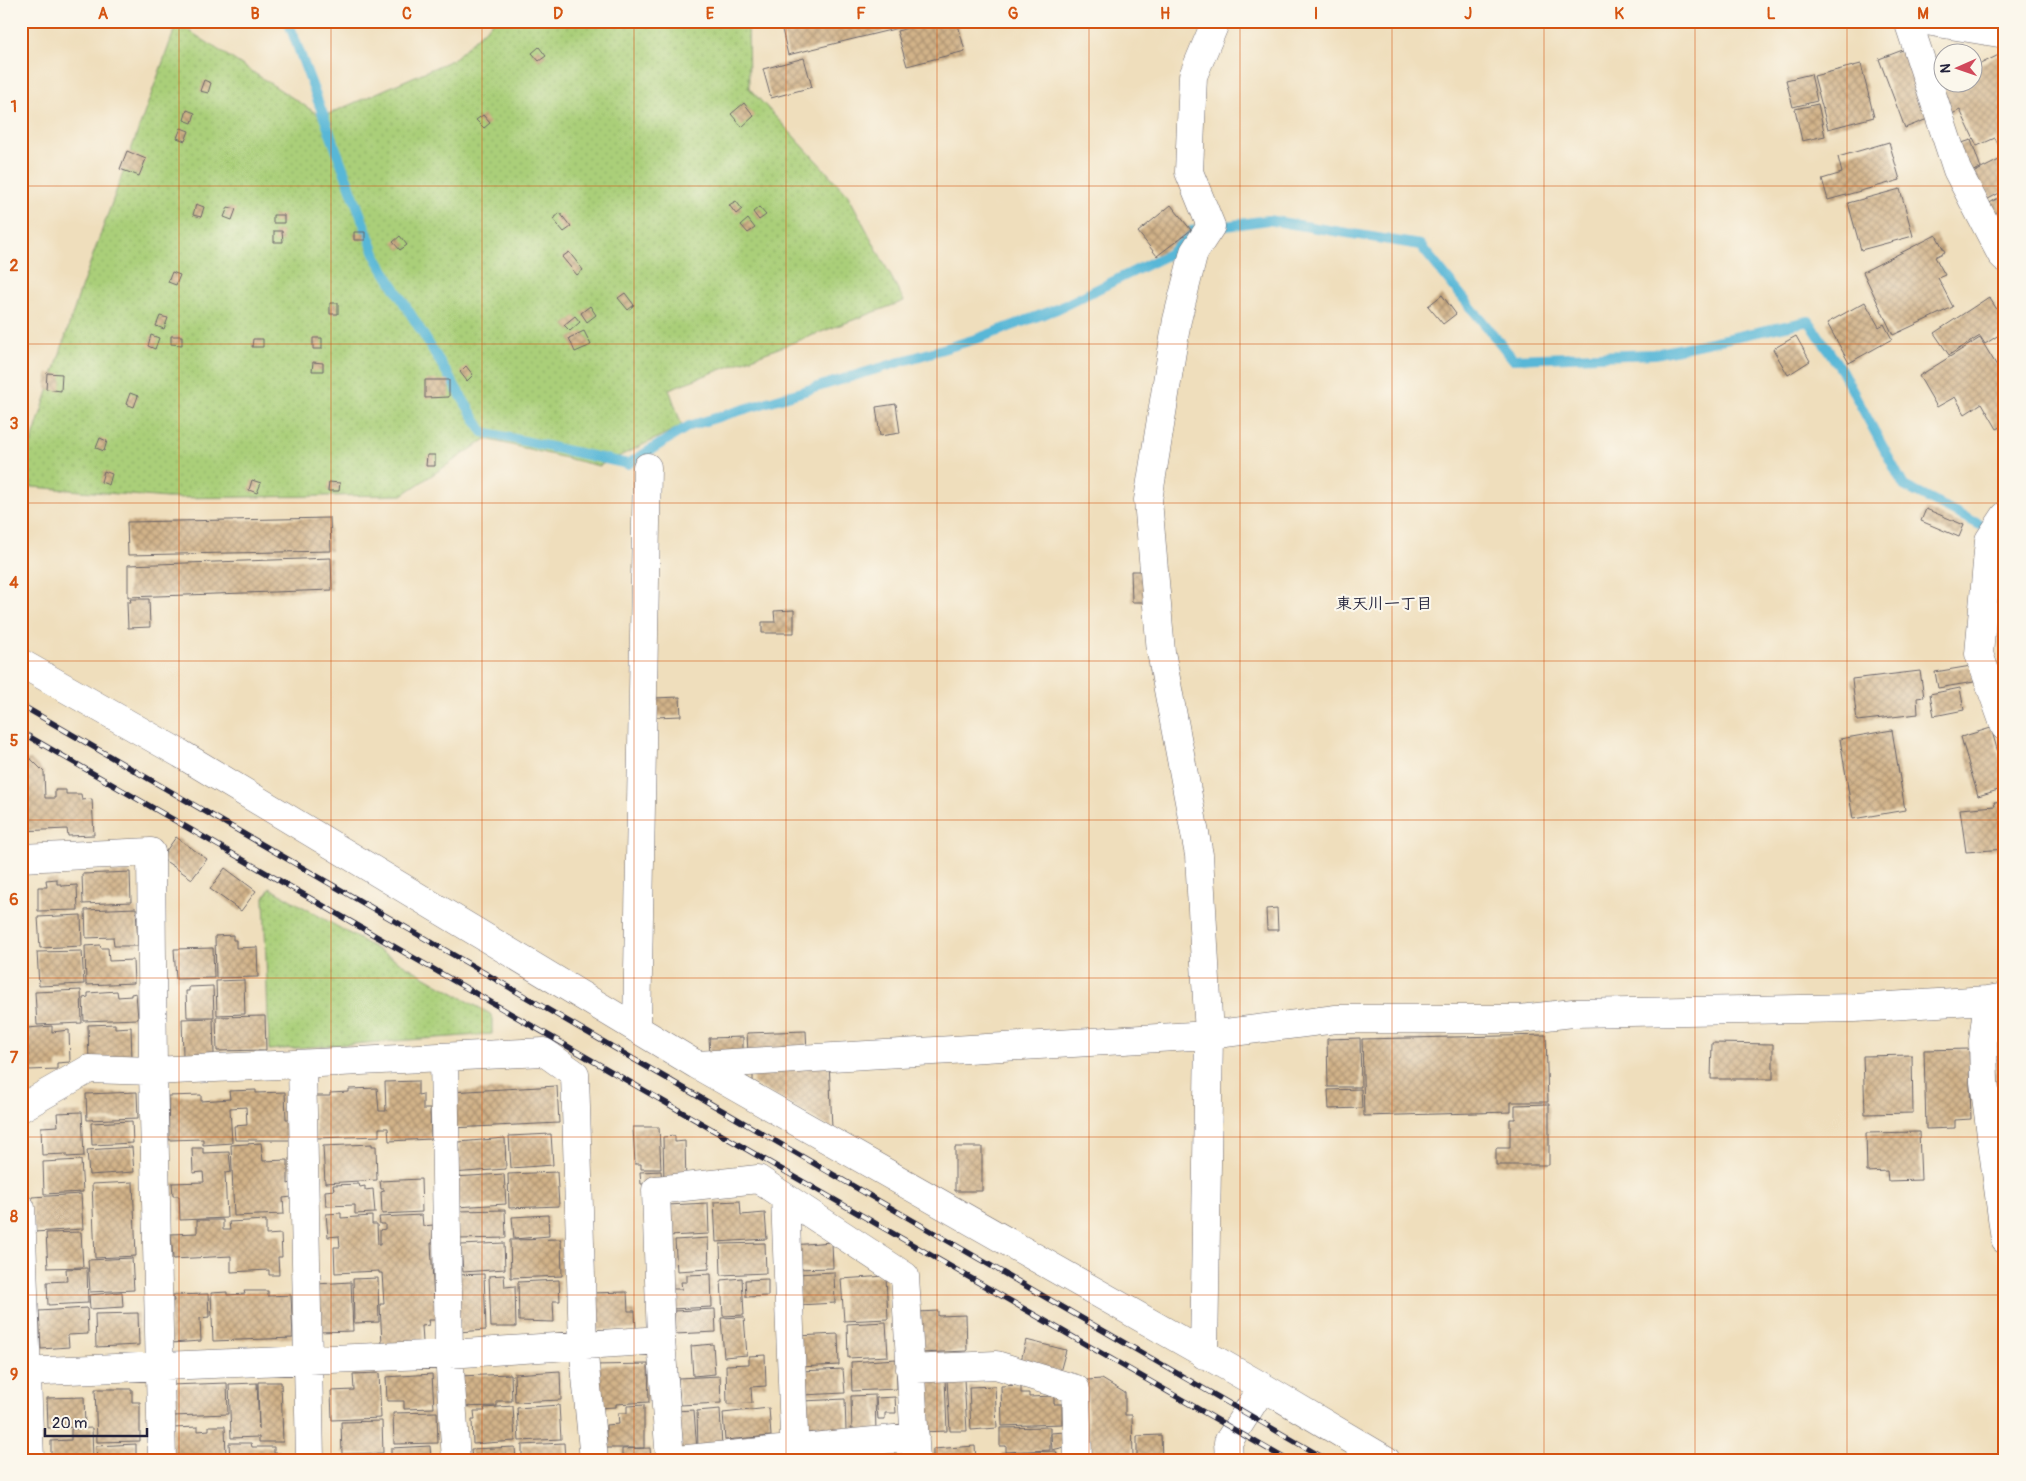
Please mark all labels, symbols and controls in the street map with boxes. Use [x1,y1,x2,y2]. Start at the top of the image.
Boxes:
text: A [98,4,109,24]
text: B [250,4,260,24]
text: C [402,4,412,24]
text: D [553,4,563,24]
text: E [706,4,715,24]
text: F [856,4,866,24]
text: G [1008,4,1019,24]
text: H [1160,4,1170,24]
text: I [1314,4,1318,24]
text: J [1464,4,1472,24]
text: K [1614,4,1624,24]
text: L [1766,4,1776,24]
text: M [1917,4,1929,24]
north arrow [1934,42,1984,92]
text: N [1937,63,1954,73]
text: 1 [11,97,17,117]
text: 2 [10,256,19,276]
text: 3 [10,414,19,434]
text: 4 [9,573,19,593]
district label: 東天川一丁目 [1336,594,1432,614]
text: 5 [10,731,19,751]
text: 6 [9,890,19,910]
text: 7 [10,1048,19,1068]
text: 8 [10,1207,18,1227]
text: 9 [10,1365,18,1385]
scale bar [45,1406,148,1438]
text: 20 m [52,1414,87,1433]

